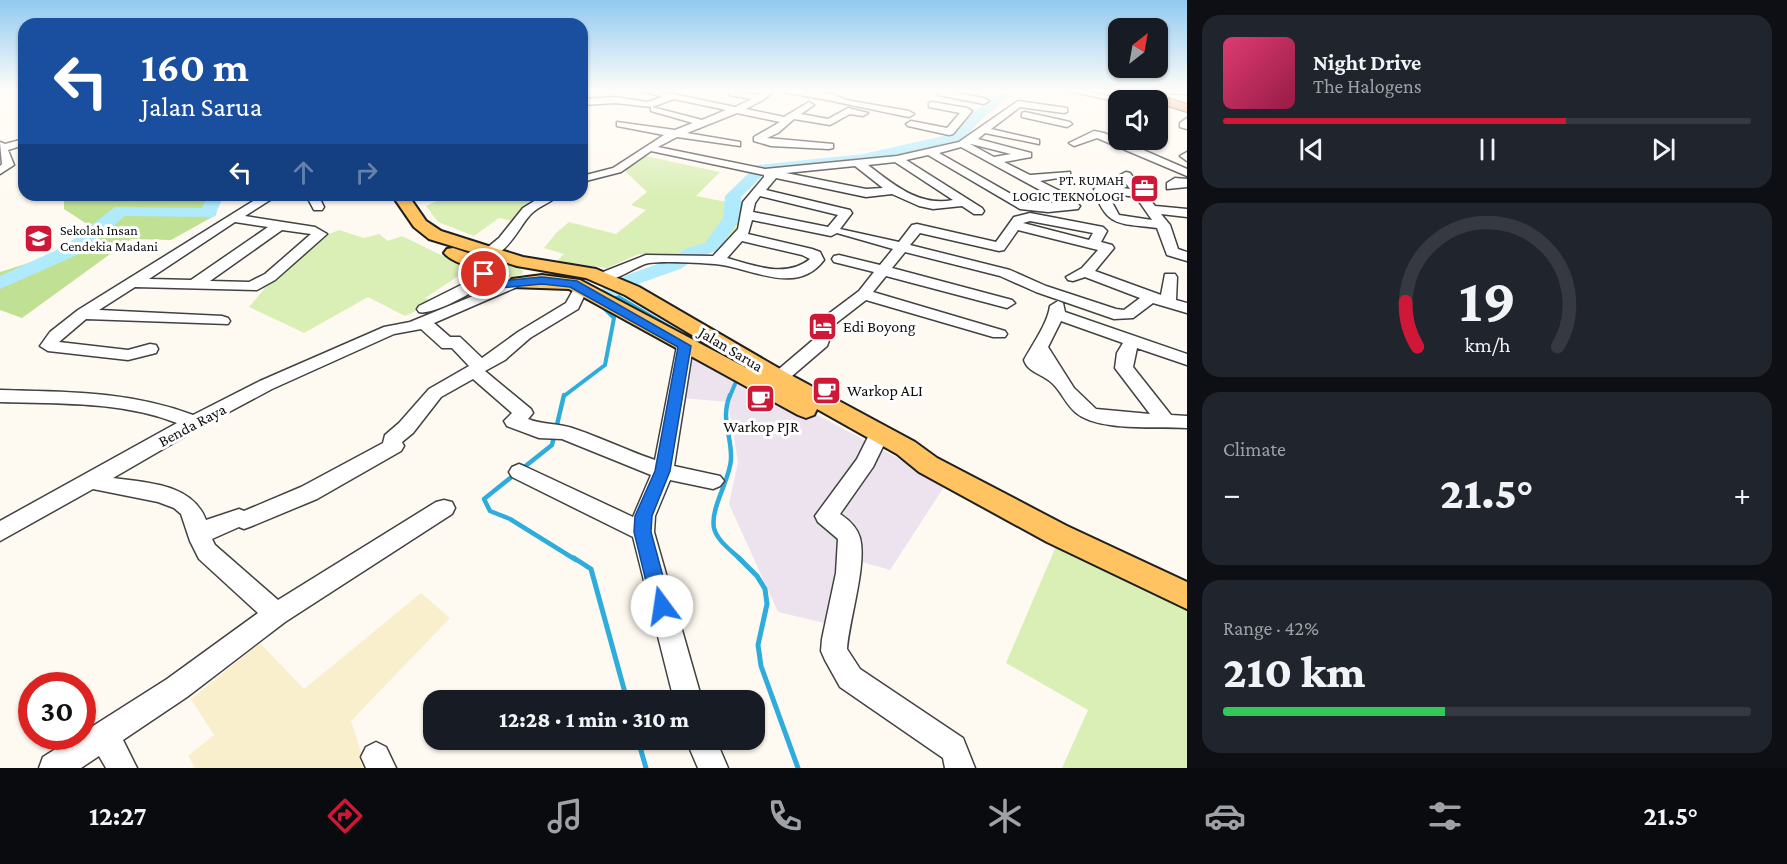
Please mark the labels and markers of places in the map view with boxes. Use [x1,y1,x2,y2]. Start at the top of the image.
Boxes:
place label: PT. RUMAH LOGIC TEKNOLOGI [1012,172,1124,204]
office icon: PT. RUMAH LOGIC TEKNOLOGI [1129,172,1161,204]
school or university icon: Sekolah Insan Cendekia Madani [23,222,55,254]
place label: Sekolah Insan Cendekia Madani [60,222,158,254]
pin [458,248,509,299]
hotel icon: Edi Boyong [806,310,838,342]
place label: Edi Boyong [843,318,916,336]
cafe icon: Warkop ALI [810,374,842,406]
cafe icon: Warkop PJR [745,382,777,414]
place label: Warkop ALI [847,382,923,400]
place label: Warkop PJR [723,418,799,436]

